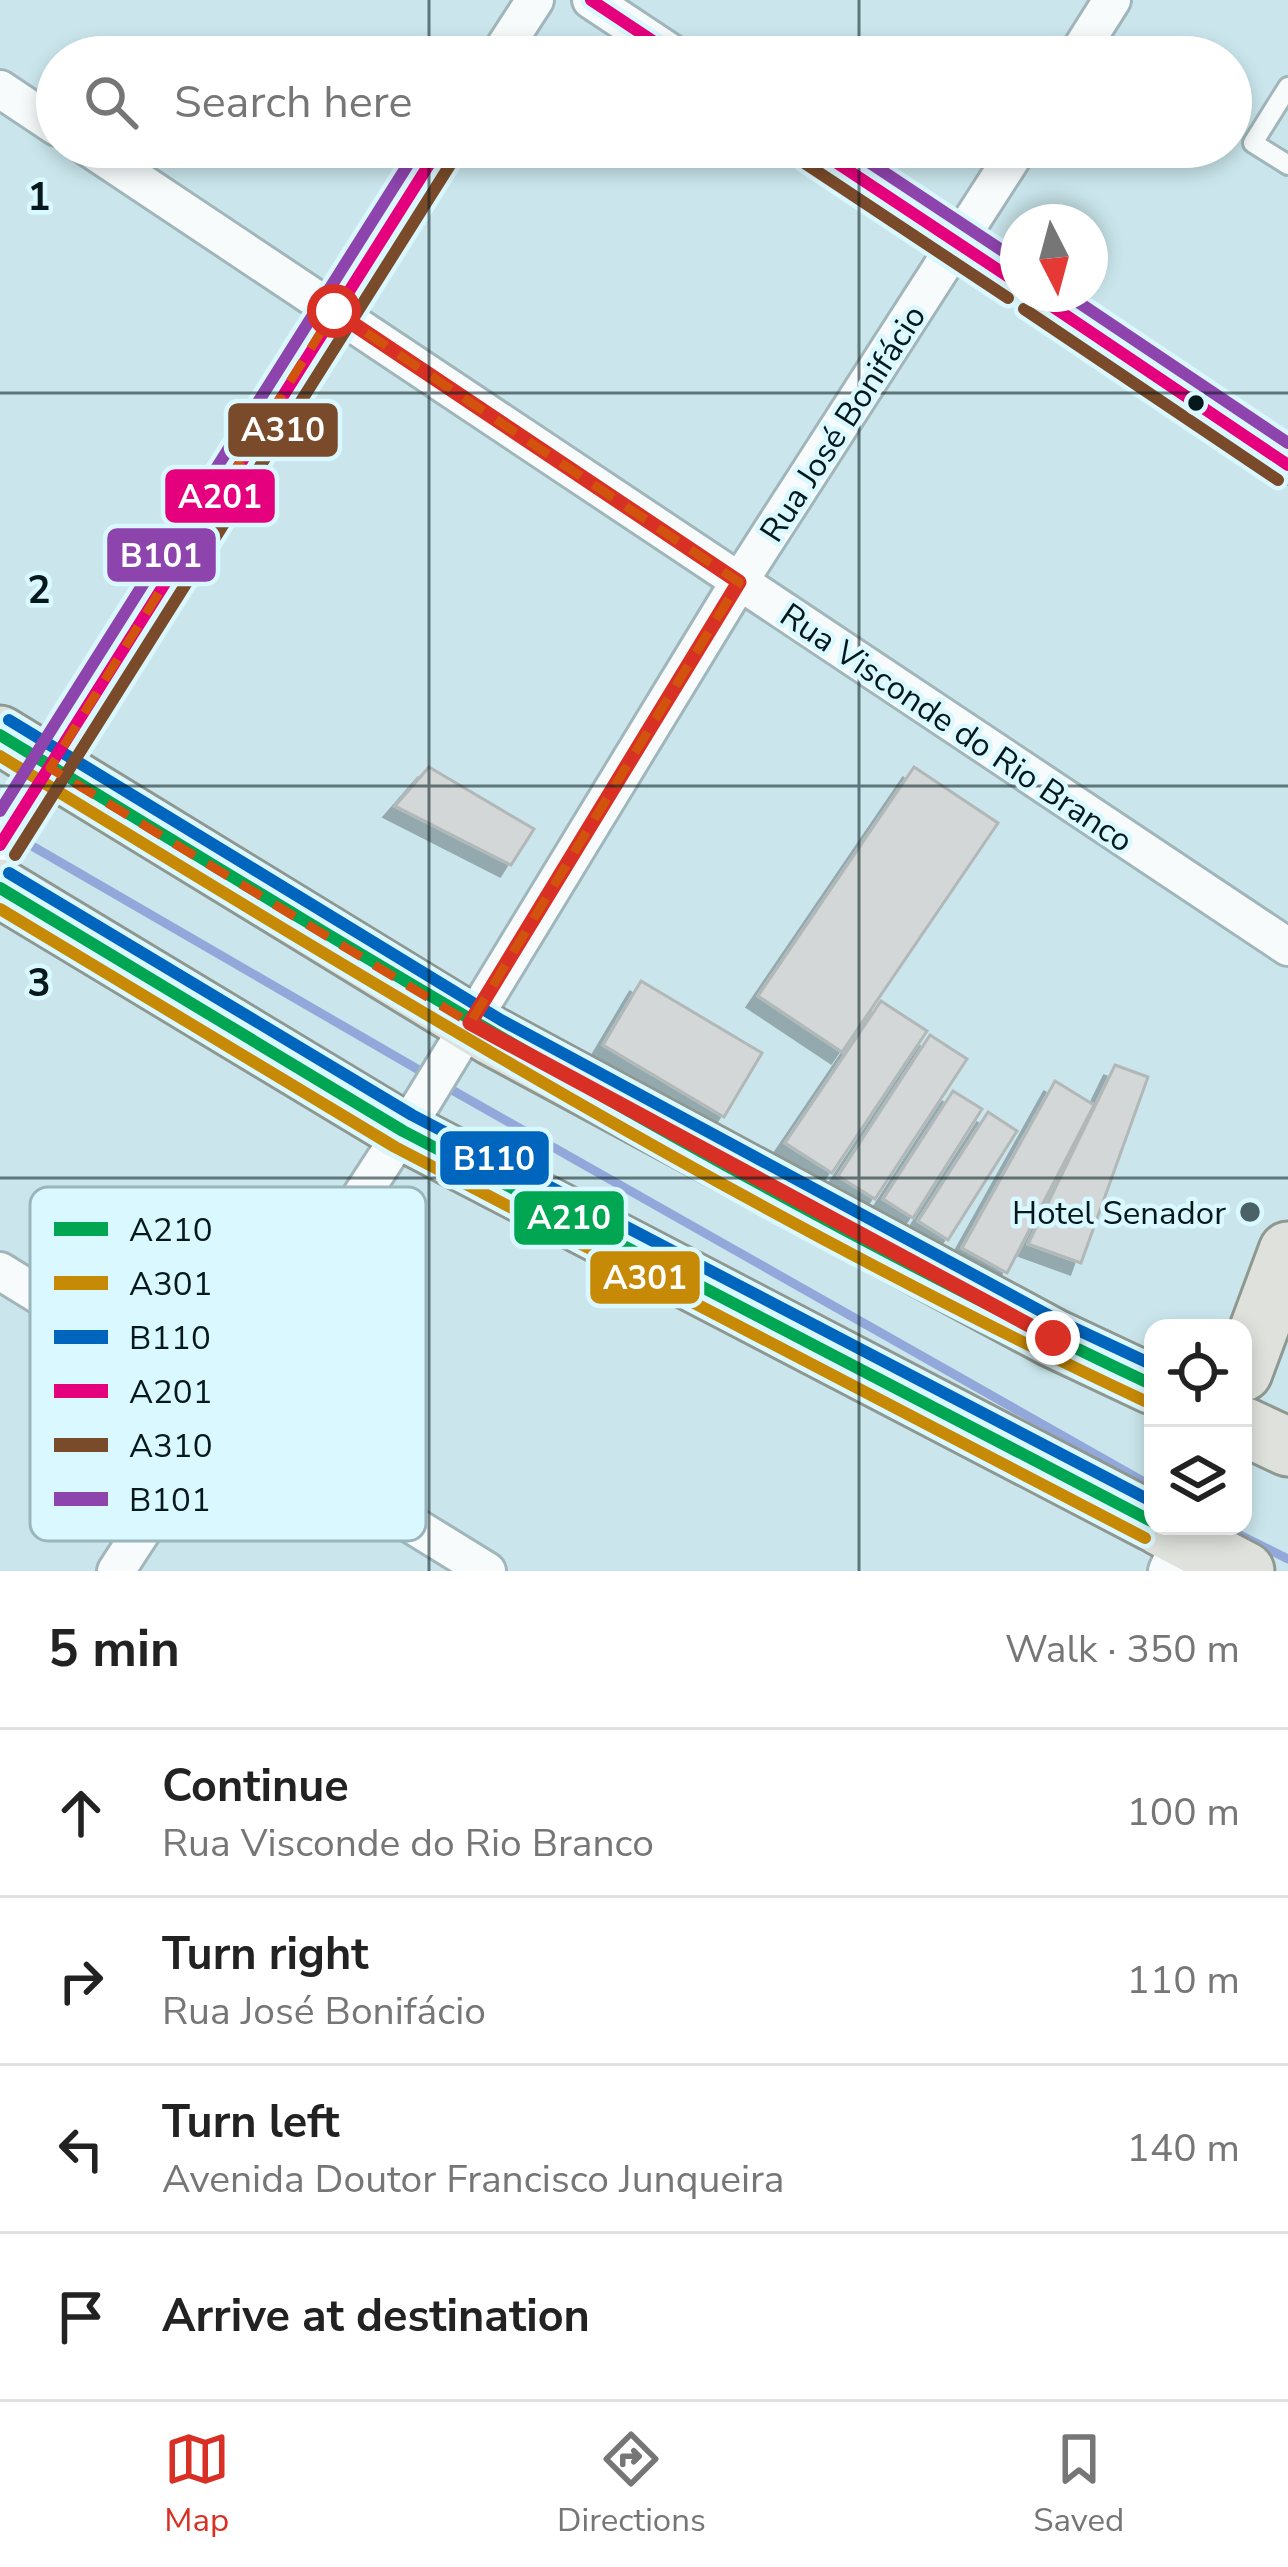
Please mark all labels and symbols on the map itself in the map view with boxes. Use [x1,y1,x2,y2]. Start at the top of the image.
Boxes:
text: 1 [27,171,51,224]
north arrow [1000,204,1108,312]
route start [307,284,361,338]
street label: Rua José Bonifácio [750,297,937,551]
unlabelled marker [1185,392,1207,414]
line badge: A310 [226,401,340,459]
text: A310 [241,408,325,453]
line badge: A201 [163,467,277,525]
text: A201 [178,475,262,520]
line badge: B101 [105,526,218,584]
text: B101 [120,534,202,579]
text: 2 [27,564,51,617]
street label: Rua Visconde do Rio Branco [771,593,1141,863]
text: 3 [27,957,51,1010]
line badge: B110 [438,1129,551,1187]
text: B110 [453,1137,535,1182]
legend [30,1187,426,1541]
line badge: A210 [512,1189,626,1247]
place label: Hotel Senador [1012,1191,1226,1236]
text: A210 [527,1196,611,1241]
marker: Hotel Senador [1237,1199,1263,1225]
text: A210 [129,1208,212,1253]
line badge: A301 [588,1249,702,1306]
text: A301 [603,1256,687,1301]
text: A301 [129,1262,212,1307]
route end [1026,1311,1080,1365]
text: B110 [129,1316,211,1361]
text: A201 [129,1370,212,1415]
text: A310 [129,1424,212,1469]
text: B101 [129,1478,211,1523]

